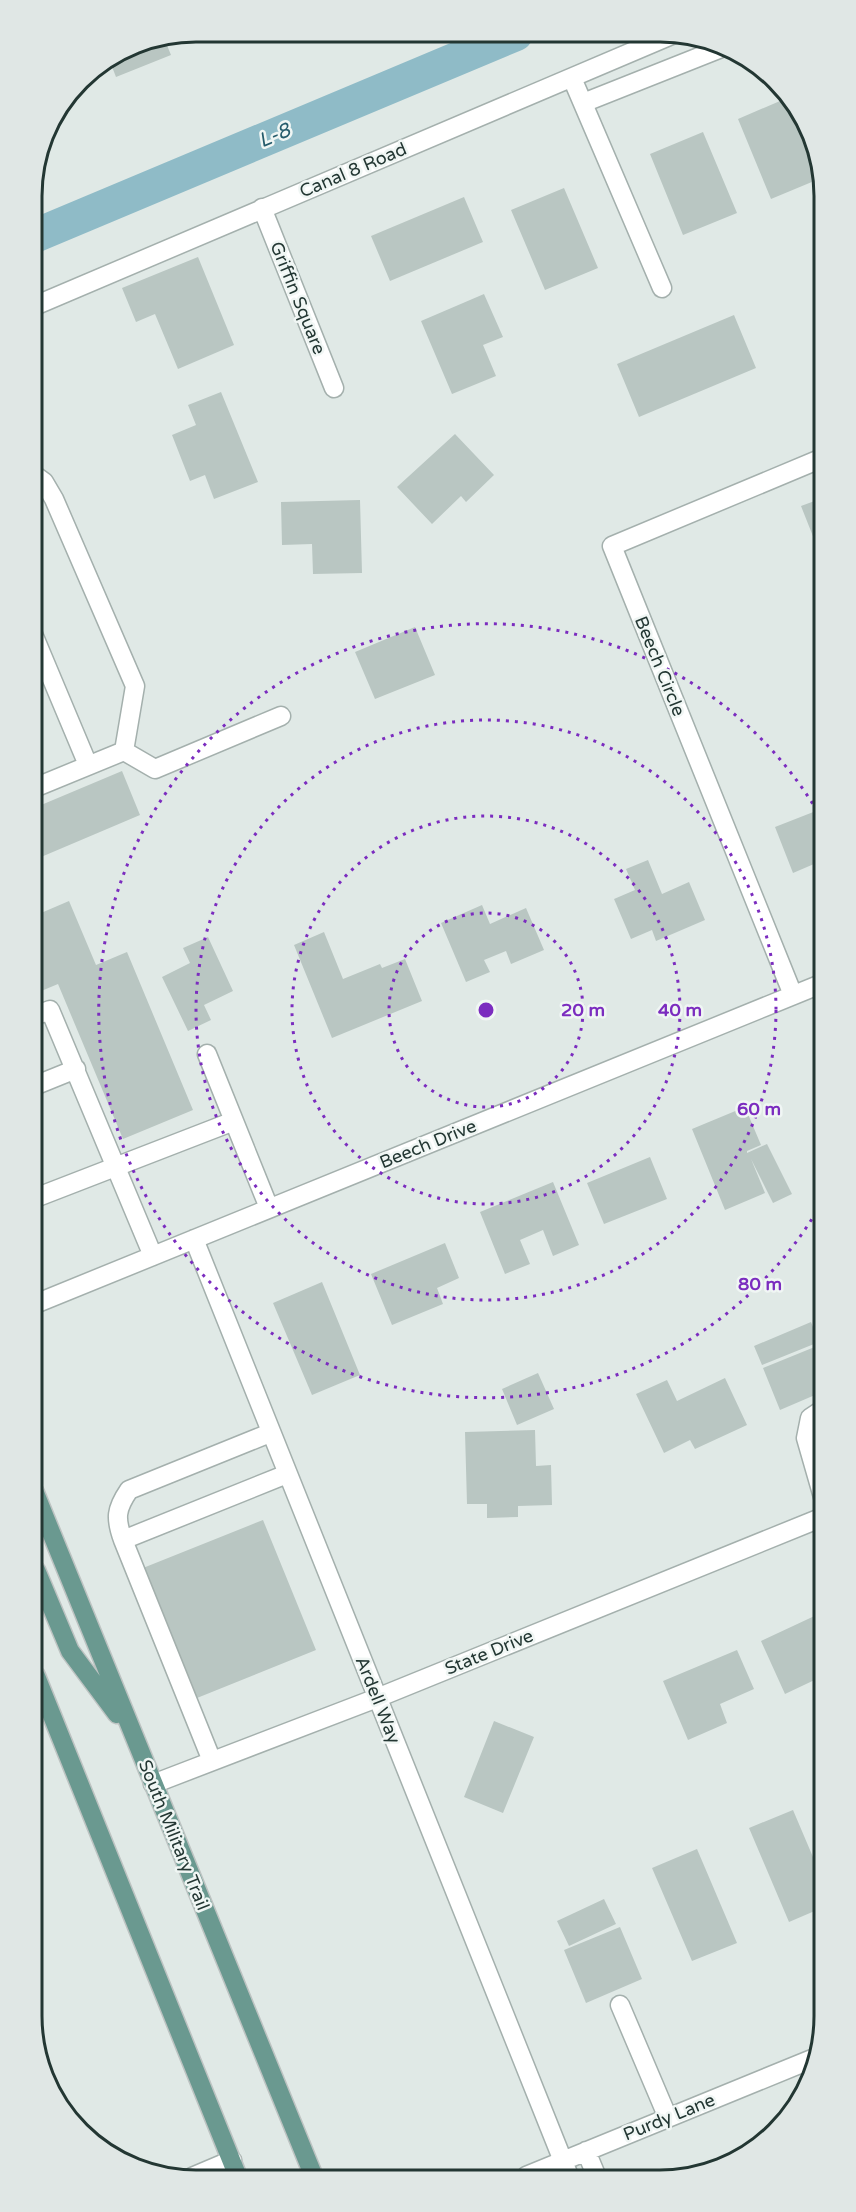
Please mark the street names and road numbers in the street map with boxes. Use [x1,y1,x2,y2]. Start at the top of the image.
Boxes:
street label: Canal 8 Road [296,138,410,202]
street label: Griffin Square [265,238,331,358]
street label: Beech Circle [630,613,690,719]
street label: Beech Drive [376,1115,480,1173]
street label: State Drive [442,1624,536,1680]
street label: Ardell Way [351,1653,406,1747]
street label: South Military Trail [134,1757,214,1913]
street label: Purdy Lane [620,2089,718,2145]

